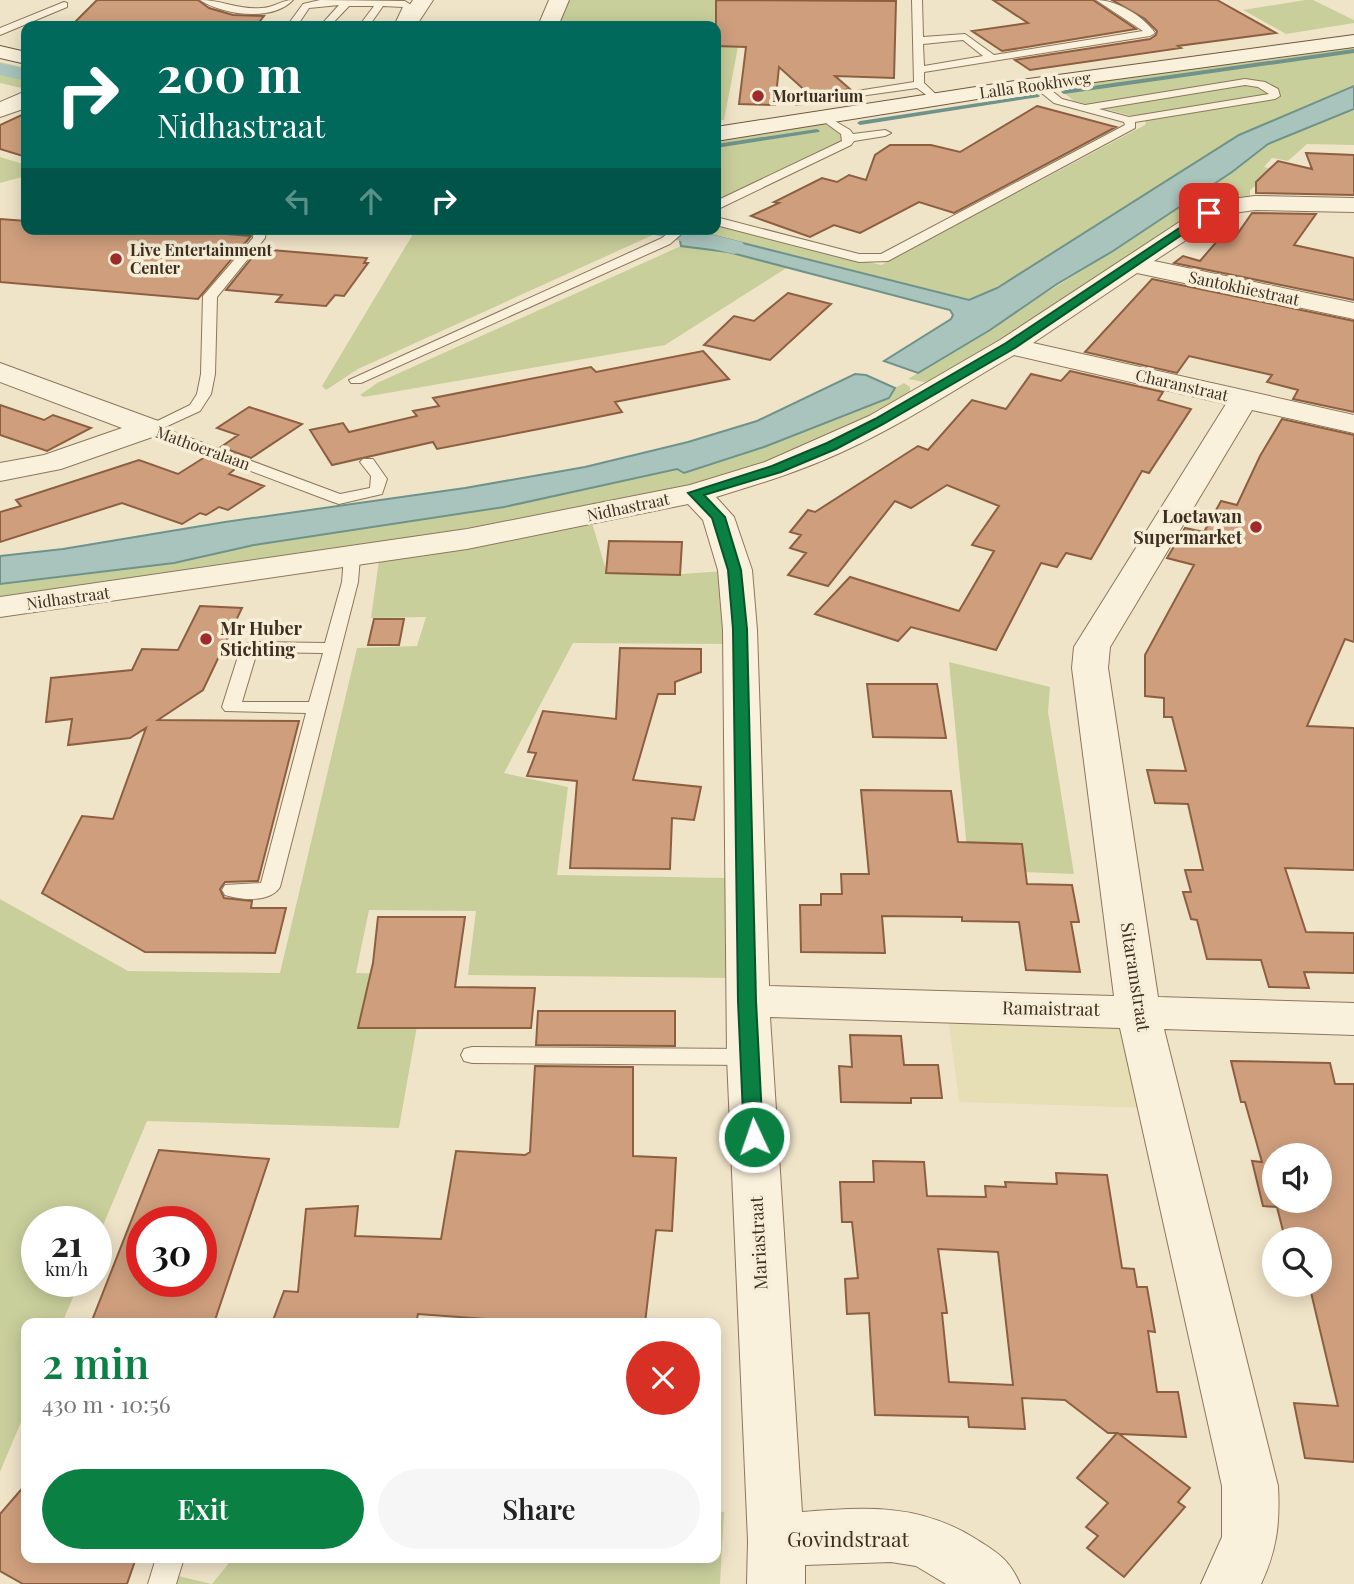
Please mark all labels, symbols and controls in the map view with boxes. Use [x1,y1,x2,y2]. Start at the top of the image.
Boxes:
text: 200 m [157,40,302,105]
icon: right [42,49,133,140]
street label: Lalla Rookhweg [978,66,1093,103]
place label: Mortuarium [772,85,864,106]
marker: Mortuarium [750,88,766,104]
text: Nidhastraat [157,103,325,146]
icon: left [279,182,317,220]
icon: ahead [352,182,390,220]
icon: right [425,182,463,220]
pin [1179,183,1239,243]
icon: arrive [1190,194,1228,232]
place label: Live Entertainment Center [130,239,272,278]
marker: Live Entertainment Center [108,251,124,267]
street label: Santokhiestraat [1187,266,1302,310]
street label: Charanstraat [1134,364,1231,405]
street label: Mathoeralaan [153,421,254,474]
street label: Nidhastraat [585,487,671,526]
place label: Loetawan Supermarket [1133,504,1243,549]
marker: Loetawan Supermarket [1248,519,1264,535]
street label: Nidhastraat [25,581,111,614]
place label: Mr Huber Stichting [220,616,303,661]
marker: Mr Huber Stichting [198,631,214,647]
street label: Sitaramstraat [1116,921,1157,1034]
street label: Ramaistraat [1002,995,1101,1021]
position arrow [717,1100,791,1174]
map controls [1262,1143,1332,1297]
button: sound [1262,1143,1332,1213]
street label: Mariastraat [744,1195,772,1290]
speed limit sign: 30 [126,1206,217,1297]
text: 21 [51,1219,82,1266]
button: search [1262,1227,1332,1297]
text: km/h [45,1257,88,1281]
text: 2 min [42,1334,149,1390]
button: close [626,1341,700,1415]
text: 430 m · 10:56 [42,1388,171,1419]
button: Exit [42,1469,364,1549]
button: Share [378,1469,700,1549]
street label: Govindstraat [787,1524,909,1552]

